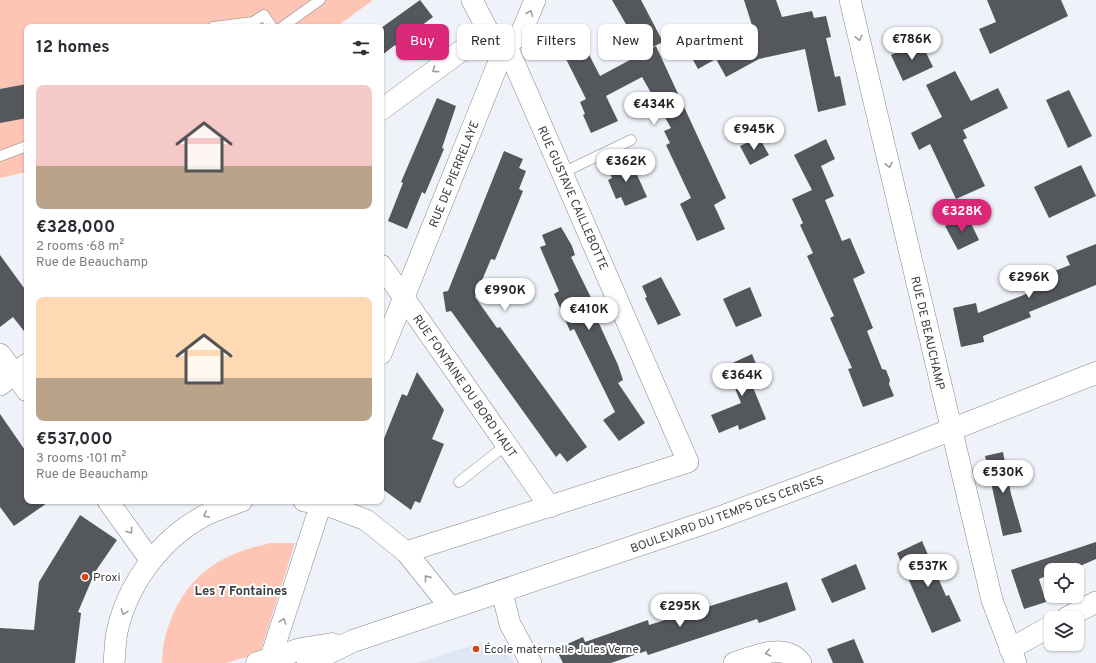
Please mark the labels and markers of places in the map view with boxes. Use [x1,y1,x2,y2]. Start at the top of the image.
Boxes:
pin: €786K [884,27,940,61]
pin: €434K [626,92,682,126]
pin: €945K [726,117,782,151]
pin: €362K [598,149,654,183]
pin: €328K [934,199,990,233]
pin: €296K [1001,265,1057,299]
pin: €990K [477,278,533,312]
pin: €410K [561,297,617,331]
pin: €364K [714,363,770,397]
pin: €530K [975,460,1031,494]
pin: €537K [900,554,956,588]
place label: Proxi [93,570,121,586]
marker: Proxi [80,572,90,582]
pin: €295K [652,594,708,628]
place label: École maternelle Jules Verne [484,642,639,658]
marker: École maternelle Jules Verne [471,644,481,654]

